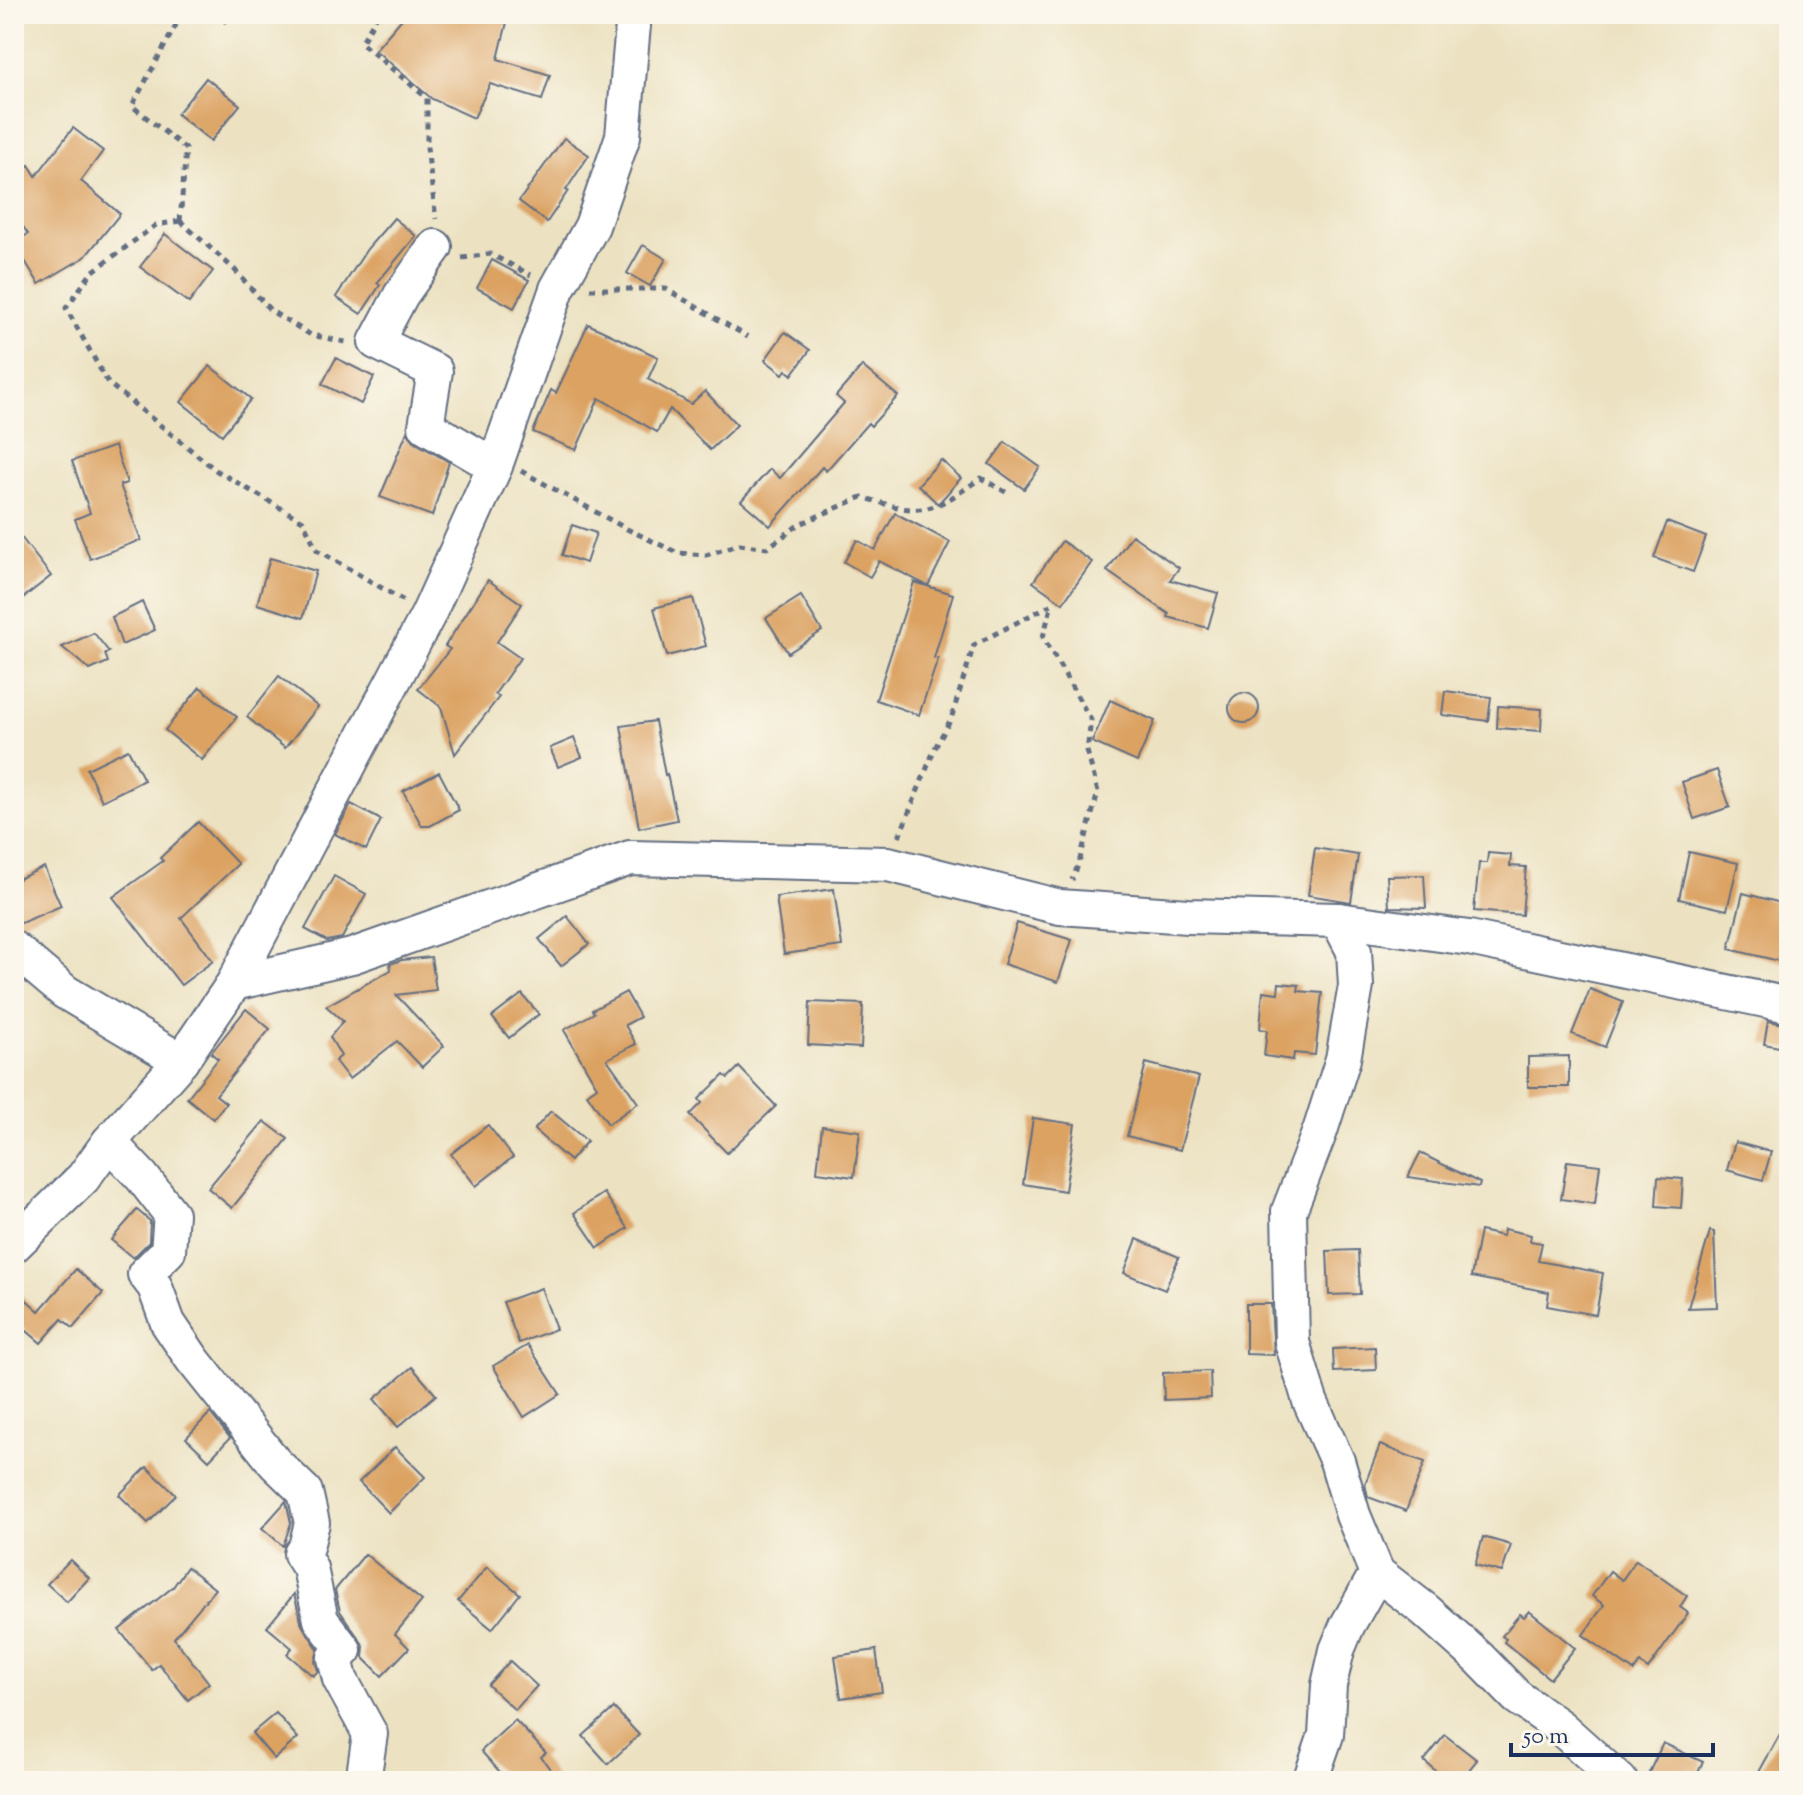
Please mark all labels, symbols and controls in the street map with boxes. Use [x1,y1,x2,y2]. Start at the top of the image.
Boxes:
scale bar [1511,1707,1713,1757]
text: 50 m [1521,1720,1569,1754]

